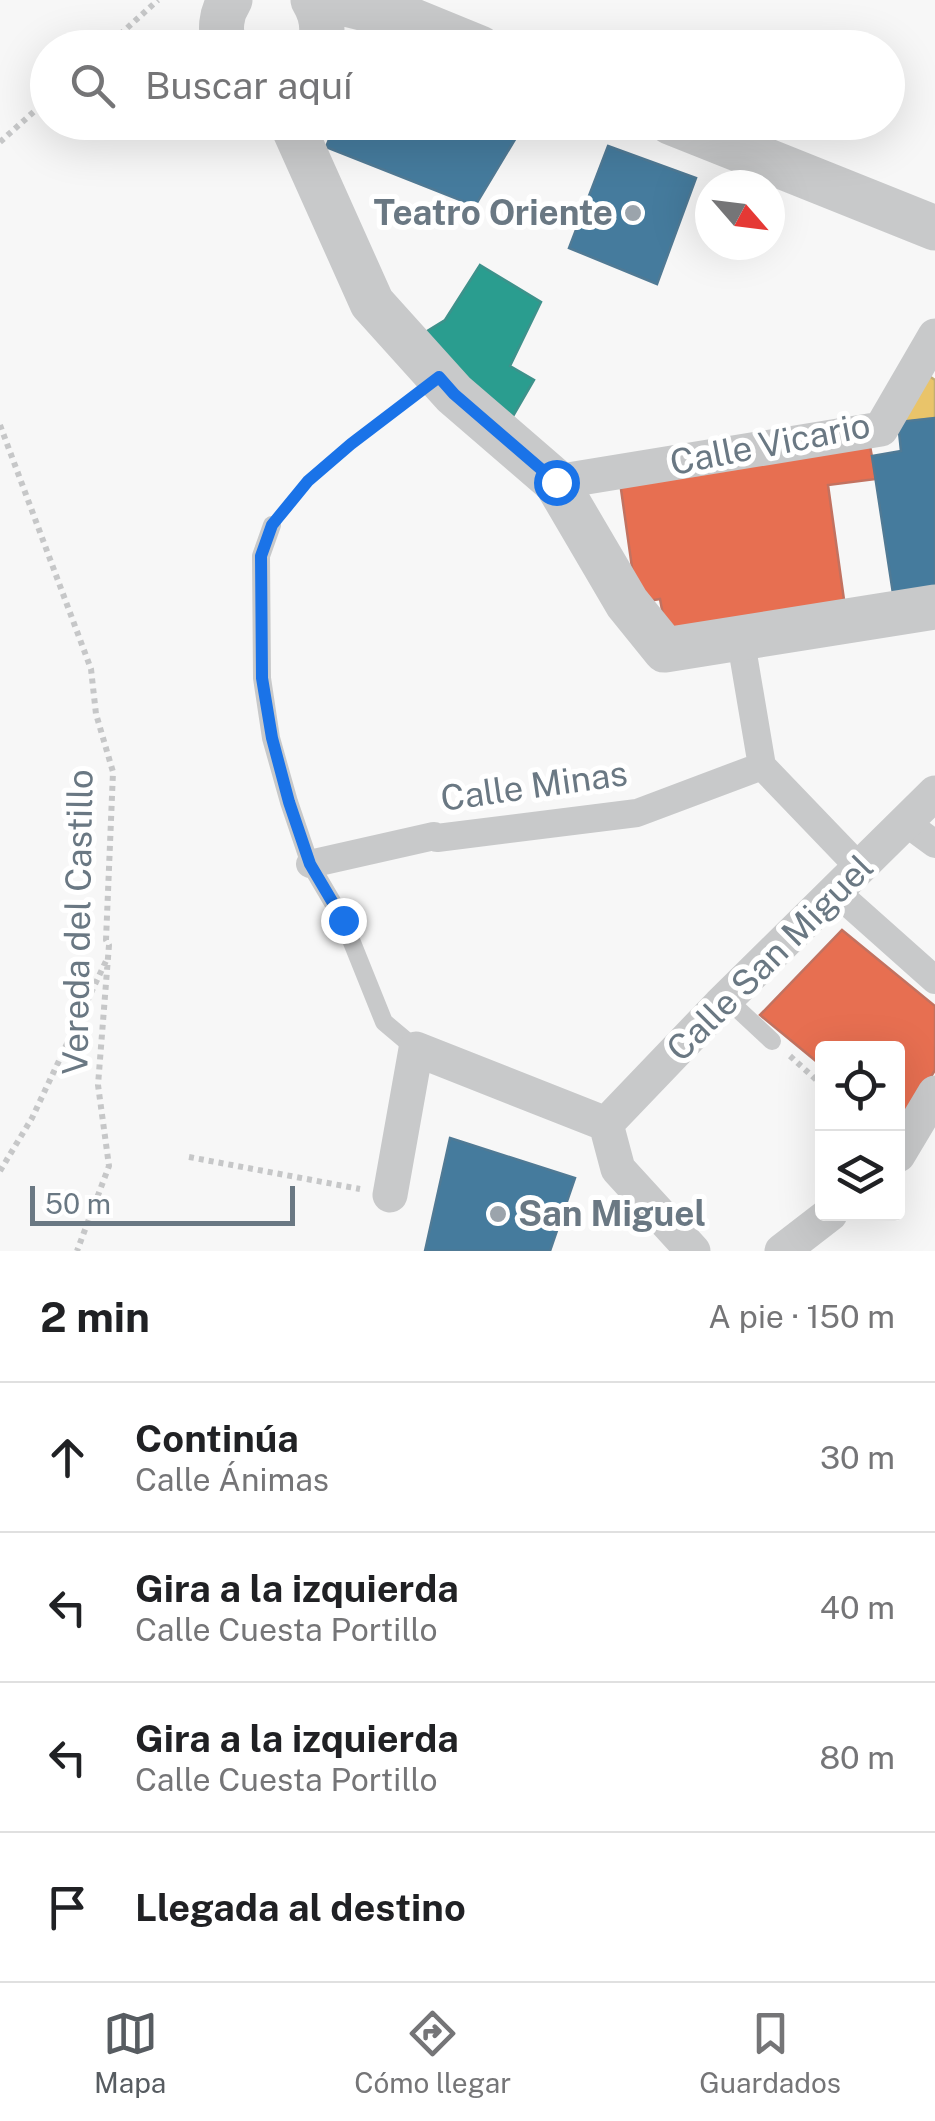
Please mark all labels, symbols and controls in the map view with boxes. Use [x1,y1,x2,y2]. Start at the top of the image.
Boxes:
search box [30,30,905,140]
icon: search [65,58,120,113]
text: Buscar aquí [145,63,352,108]
north arrow [695,170,785,260]
place label: Teatro Oriente [374,192,613,233]
marker: Teatro Oriente [622,202,644,224]
street label: Calle Vicario [666,404,873,483]
route start [534,460,580,506]
street label: Calle Minas [438,752,630,819]
street label: Vereda del Castillo [54,769,101,1075]
street label: Calle San Miguel [658,846,881,1069]
route end [321,898,367,944]
map controls [815,1041,905,1221]
button: locate [815,1041,905,1131]
button: layers [815,1131,905,1221]
scale bar [30,1181,295,1226]
text: 50 m [45,1187,111,1220]
place label: San Miguel [518,1193,706,1234]
marker: San Miguel [487,1203,509,1225]
text: 2 min [40,1292,150,1341]
text: A pie · 150 m [708,1298,895,1335]
text: Continúa [135,1416,299,1461]
icon: ahead [40,1430,95,1485]
text: 30 m [820,1439,895,1476]
text: Calle Ánimas [135,1461,329,1498]
text: Gira a la izquierda [135,1566,459,1611]
icon: left [40,1580,95,1635]
text: 40 m [820,1589,895,1626]
text: Calle Cuesta Portillo [135,1611,438,1648]
text: Gira a la izquierda [135,1716,459,1761]
icon: left [40,1730,95,1785]
text: 80 m [819,1739,895,1776]
text: Calle Cuesta Portillo [135,1761,438,1798]
icon: arrive [40,1880,95,1935]
text: Llegada al destino [135,1885,466,1930]
tab: Mapa [94,2006,166,2099]
tab: Cómo llegar [354,2006,511,2099]
tab: Guardados [699,2006,841,2099]

